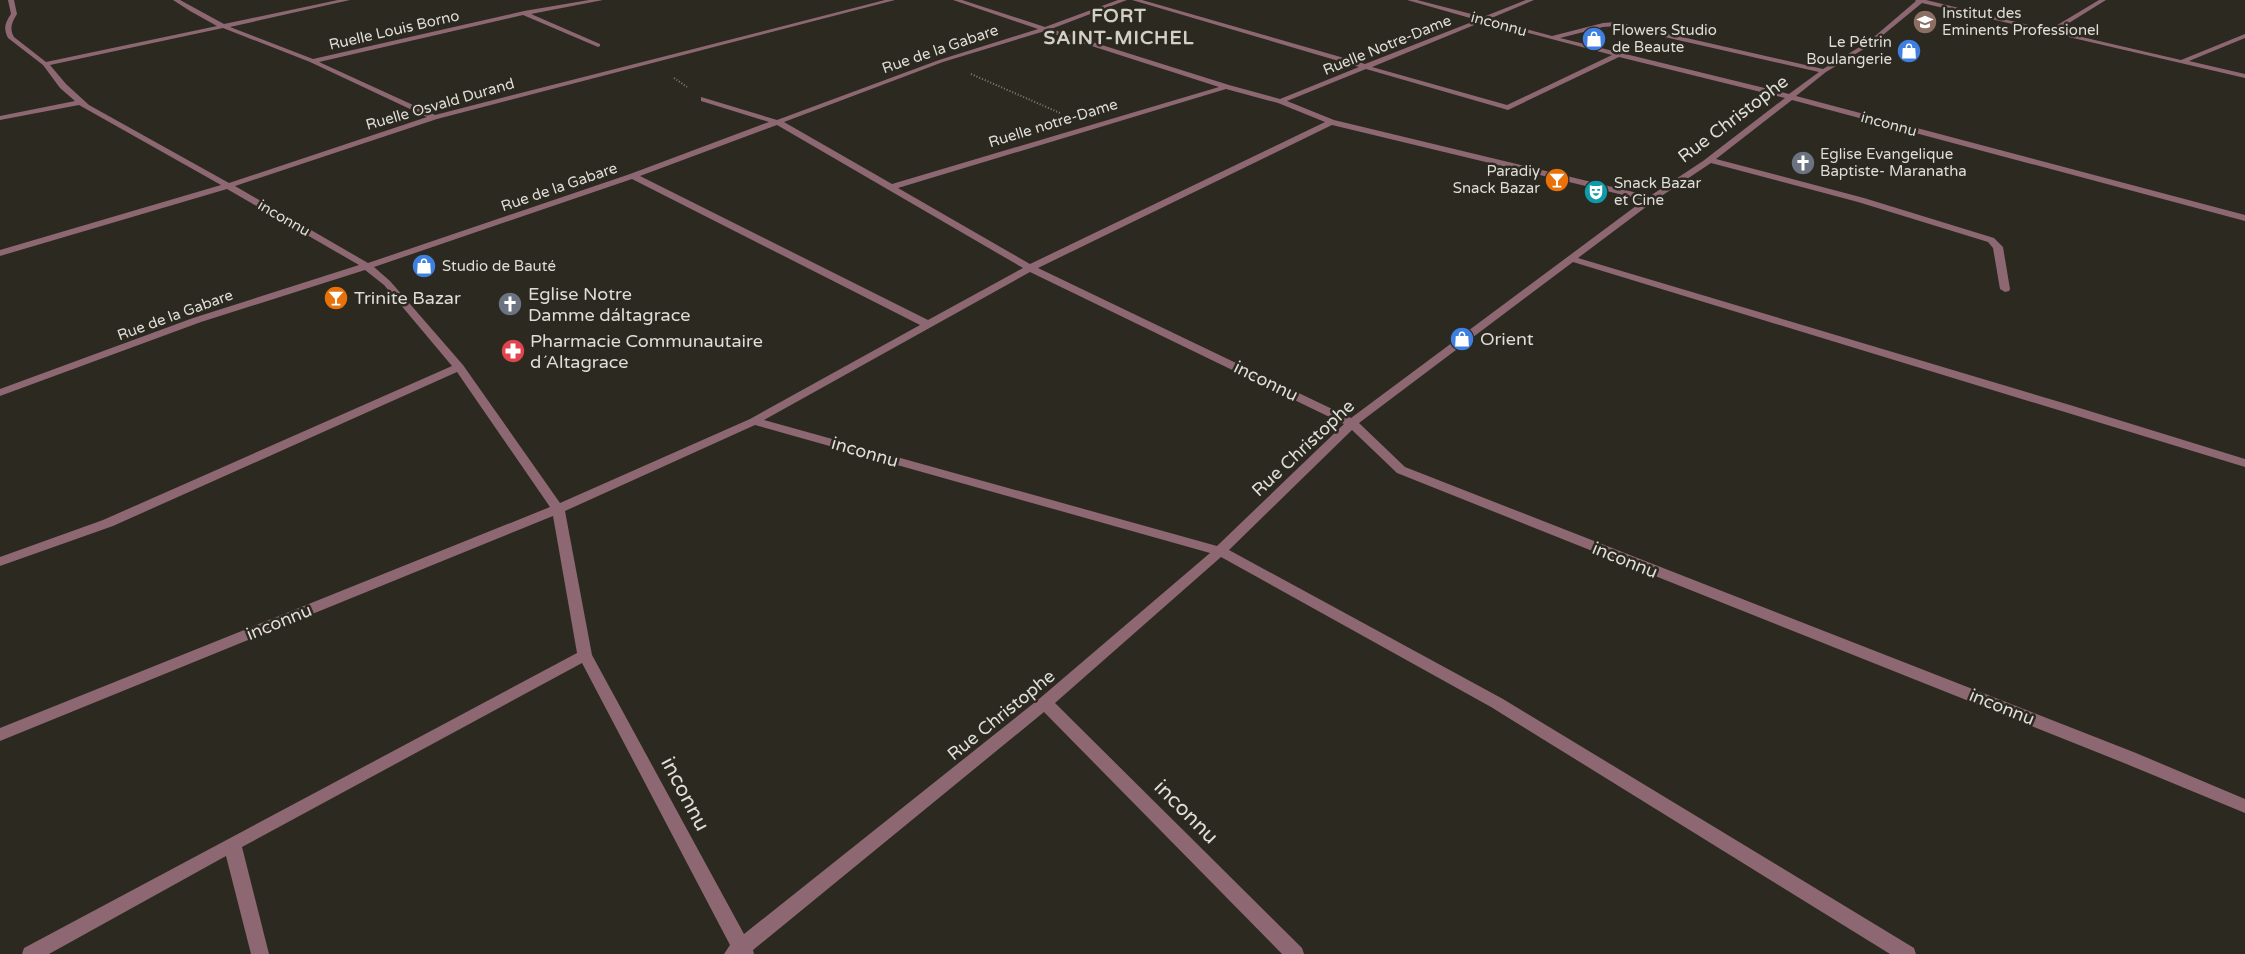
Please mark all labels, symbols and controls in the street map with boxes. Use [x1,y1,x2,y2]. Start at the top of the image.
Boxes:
place label: Institut des Eminents Professionel [1942,4,2099,39]
district label: FORT SAINT-MICHEL [1043,5,1195,49]
street label: Ruelle Louis Borno [327,6,461,54]
street label: inconnu [1469,8,1529,40]
school or university icon: Institut des Eminents Professionel [1912,9,1938,35]
street label: Ruelle Notre-Dame [1320,11,1454,79]
street label: Rue de la Gabare [879,21,1001,77]
place label: Flowers Studio de Beaute [1612,21,1717,56]
shop icon: Flowers Studio de Beaute [1581,26,1607,52]
place label: Le Pétrin Boulangerie [1806,33,1892,68]
shop icon: Le Pétrin Boulangerie [1896,38,1922,64]
street label: Rue Christophe [1674,70,1792,168]
street label: Ruelle Osvald Durand [364,74,516,134]
street label: Ruelle notre-Dame [986,95,1120,151]
street label: inconnu [1859,108,1919,140]
place label: Eglise Evangelique Baptiste- Maranatha [1820,145,1967,180]
church icon: Eglise Evangelique Baptiste- Maranatha [1790,150,1816,176]
street label: Rue de la Gabare [498,159,620,215]
place label: Paradiy Snack Bazar [1453,162,1540,197]
bar icon: Paradiy Snack Bazar [1544,167,1570,193]
place label: Snack Bazar et Cine [1614,174,1701,209]
theatre icon: Snack Bazar et Cine [1583,179,1609,205]
street label: inconnu [255,196,313,240]
shop icon: Studio de Bauté [411,253,437,279]
place label: Studio de Bauté [442,257,556,275]
place label: Eglise Notre Damme dáltagrace [528,283,690,326]
bar icon: Trinite Bazar [323,285,349,311]
street label: Rue de la Gabare [115,286,235,344]
place label: Trinite Bazar [354,287,461,309]
church icon: Eglise Notre Damme dáltagrace [497,291,523,317]
shop icon: Orient [1449,326,1475,352]
place label: Orient [1480,328,1534,350]
place label: Pharmacie Communautaire d´Altagrace [530,330,763,373]
pharmacy icon: Pharmacie Communautaire d´Altagrace [500,338,526,364]
street label: inconnu [1230,356,1302,406]
street label: Rue Christophe [1247,395,1359,501]
street label: inconnu [829,432,901,472]
street label: inconnu [1589,537,1661,583]
street label: inconnu [243,599,315,645]
street label: Rue Christophe [943,665,1059,765]
street label: inconnu [1966,684,2038,730]
street label: inconnu [655,753,715,835]
street label: inconnu [1149,775,1223,849]

